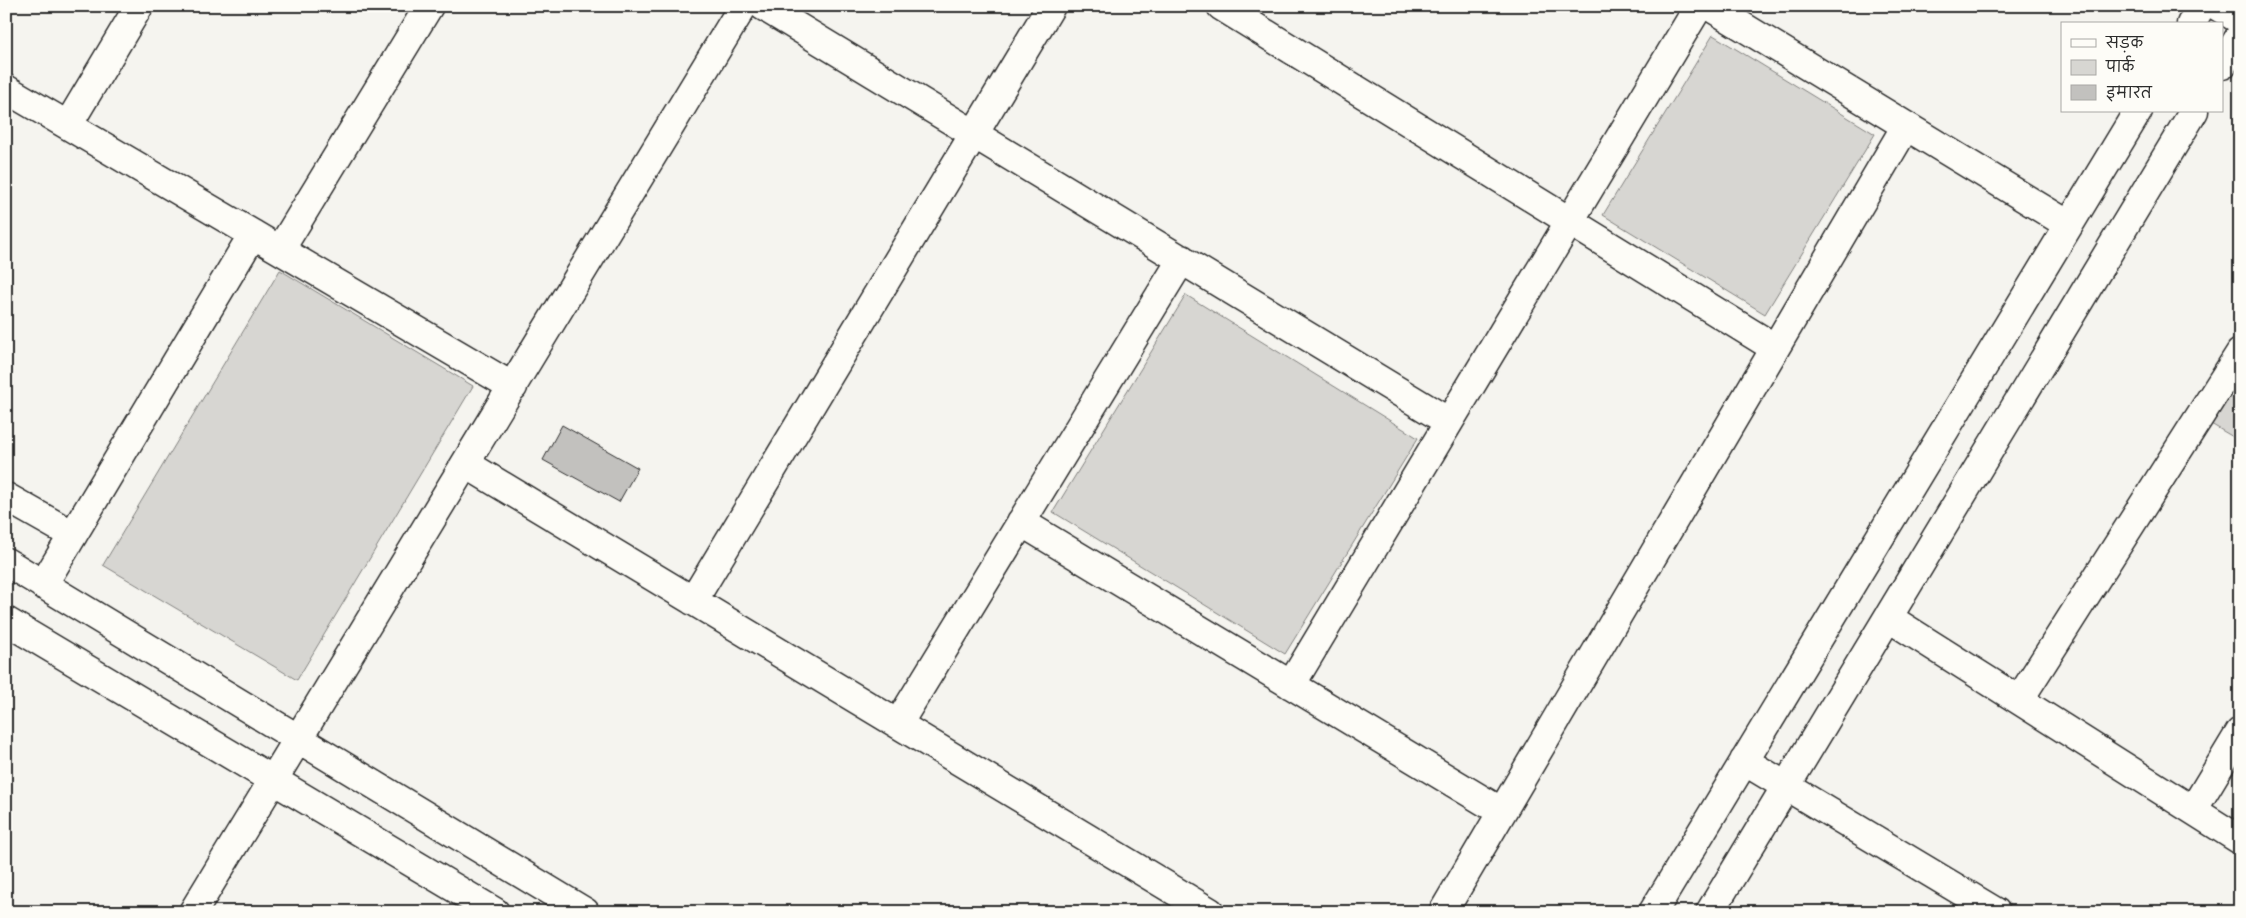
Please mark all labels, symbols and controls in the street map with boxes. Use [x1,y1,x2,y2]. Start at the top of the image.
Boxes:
legend [2061,22,2224,112]
text: सड़क [2105,33,2144,53]
text: पार्क [2105,55,2136,76]
text: इमारत [2106,83,2153,102]

